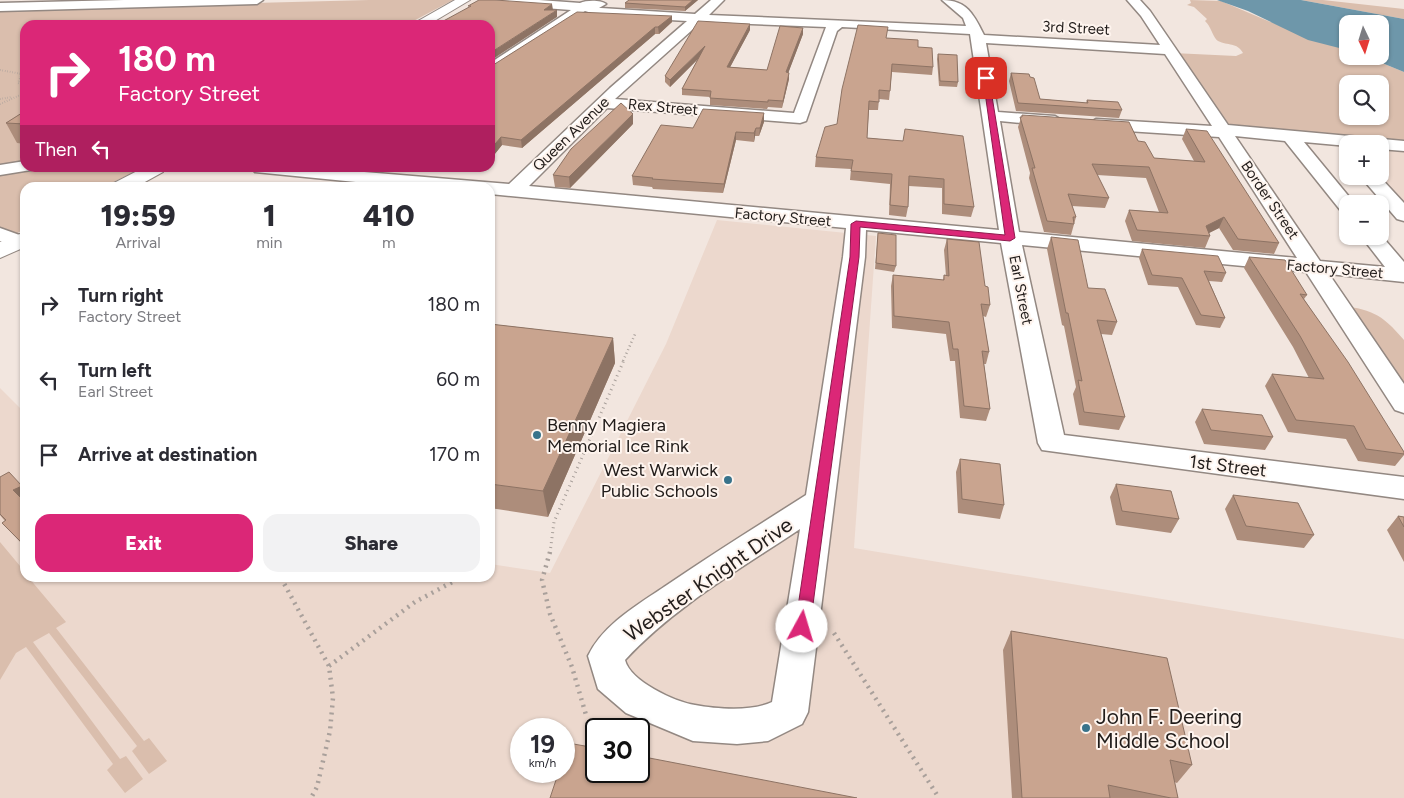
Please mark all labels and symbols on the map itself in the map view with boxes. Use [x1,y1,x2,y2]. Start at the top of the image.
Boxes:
north arrow [1339,15,1389,65]
street label: 3rd Street [1042,17,1111,39]
pin [965,57,1007,99]
street label: Queen Avenue [529,93,613,175]
street label: Rex Street [627,95,699,119]
street label: Border Street [1237,157,1303,243]
street label: Factory Street [734,204,832,230]
street label: Earl Street [1005,254,1037,327]
street label: Factory Street [1286,256,1384,282]
place label: Benny Magiera Memorial Ice Rink [547,414,689,457]
marker: Benny Magiera Memorial Ice Rink [531,429,543,441]
street label: 1st Street [1188,450,1268,482]
place label: West Warwick Public Schools [601,459,718,502]
marker: West Warwick Public Schools [722,474,734,486]
street label: Webster Knight Drive [619,512,797,646]
position arrow [775,600,827,652]
place label: John F. Deering Middle School [1096,704,1242,753]
speed limit sign: 30 [585,718,650,783]
marker: John F. Deering Middle School [1080,722,1092,734]

